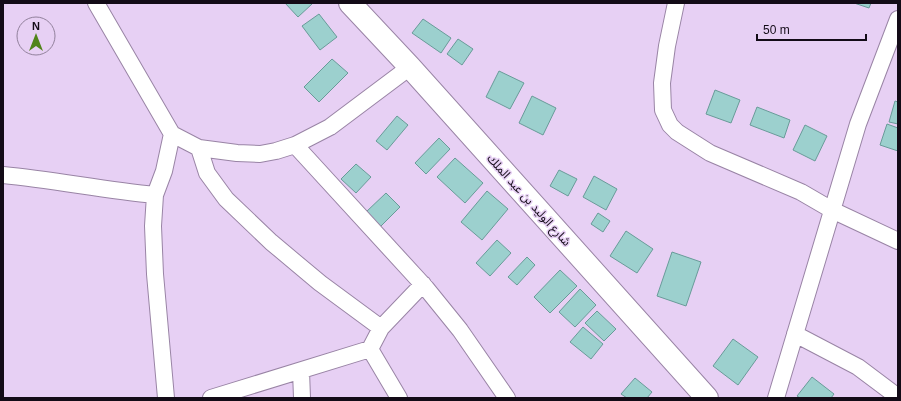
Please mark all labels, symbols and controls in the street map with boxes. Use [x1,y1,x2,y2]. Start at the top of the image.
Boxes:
north arrow [16,16,56,56]
scale bar [757,16,866,42]
text: N [32,20,40,32]
text: 50 m [763,23,790,37]
street label: شارع الوليد بن عبد الملك [483,151,574,250]

